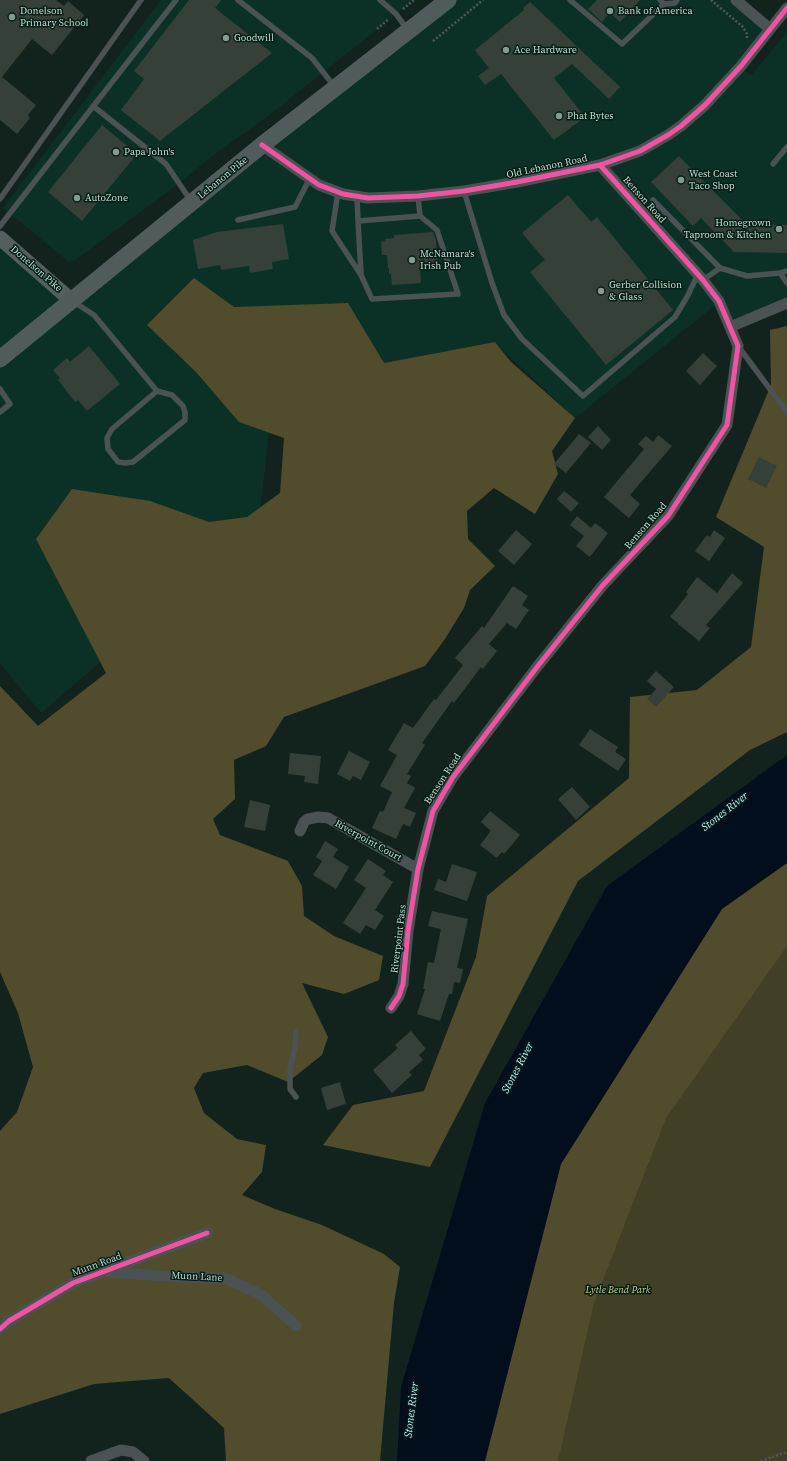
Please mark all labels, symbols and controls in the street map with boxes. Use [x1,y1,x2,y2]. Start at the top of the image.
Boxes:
place label: Donelson Primary School [20,5,89,28]
place label: Bank of America [618,5,692,17]
marker: Bank of America [605,6,615,16]
marker: Donelson Primary School [7,12,17,22]
place label: Goodwill [234,32,274,44]
marker: Goodwill [221,33,231,43]
place label: Ace Hardware [514,44,577,56]
marker: Ace Hardware [501,45,511,55]
place label: Phat Bytes [567,110,614,122]
marker: Phat Bytes [554,111,564,121]
place label: Papa John's [124,146,174,158]
marker: Papa John's [111,147,121,157]
street label: Old Lebanon Road [505,153,589,181]
street label: Lebanon Pike [196,154,250,202]
place label: West Coast Taco Shop [689,168,737,192]
street label: Benson Road [620,174,668,226]
marker: West Coast Taco Shop [676,175,686,185]
place label: AutoZone [85,192,128,204]
marker: AutoZone [72,193,82,203]
place label: Homegrown Taproom & Kitchen [684,217,771,240]
marker: Homegrown Taproom & Kitchen [774,224,784,234]
street label: Donelson Pike [8,243,64,295]
place label: McNamara's Irish Pub [420,248,474,272]
marker: McNamara's Irish Pub [407,255,417,265]
place label: Gerber Collision & Glass [609,279,682,302]
marker: Gerber Collision & Glass [596,286,606,296]
street label: Benson Road [622,500,670,552]
street label: Benson Road [422,751,464,807]
water label: Stones River [699,790,751,834]
street label: Riverpoint Court [332,818,404,864]
street label: Riverpoint Pass [389,904,409,974]
water label: Stones River [499,1040,537,1096]
street label: Munn Road [71,1251,123,1279]
street label: Munn Lane [171,1270,223,1284]
park label: Lytle Bend Park [585,1284,651,1296]
water label: Stones River [402,1382,422,1438]

